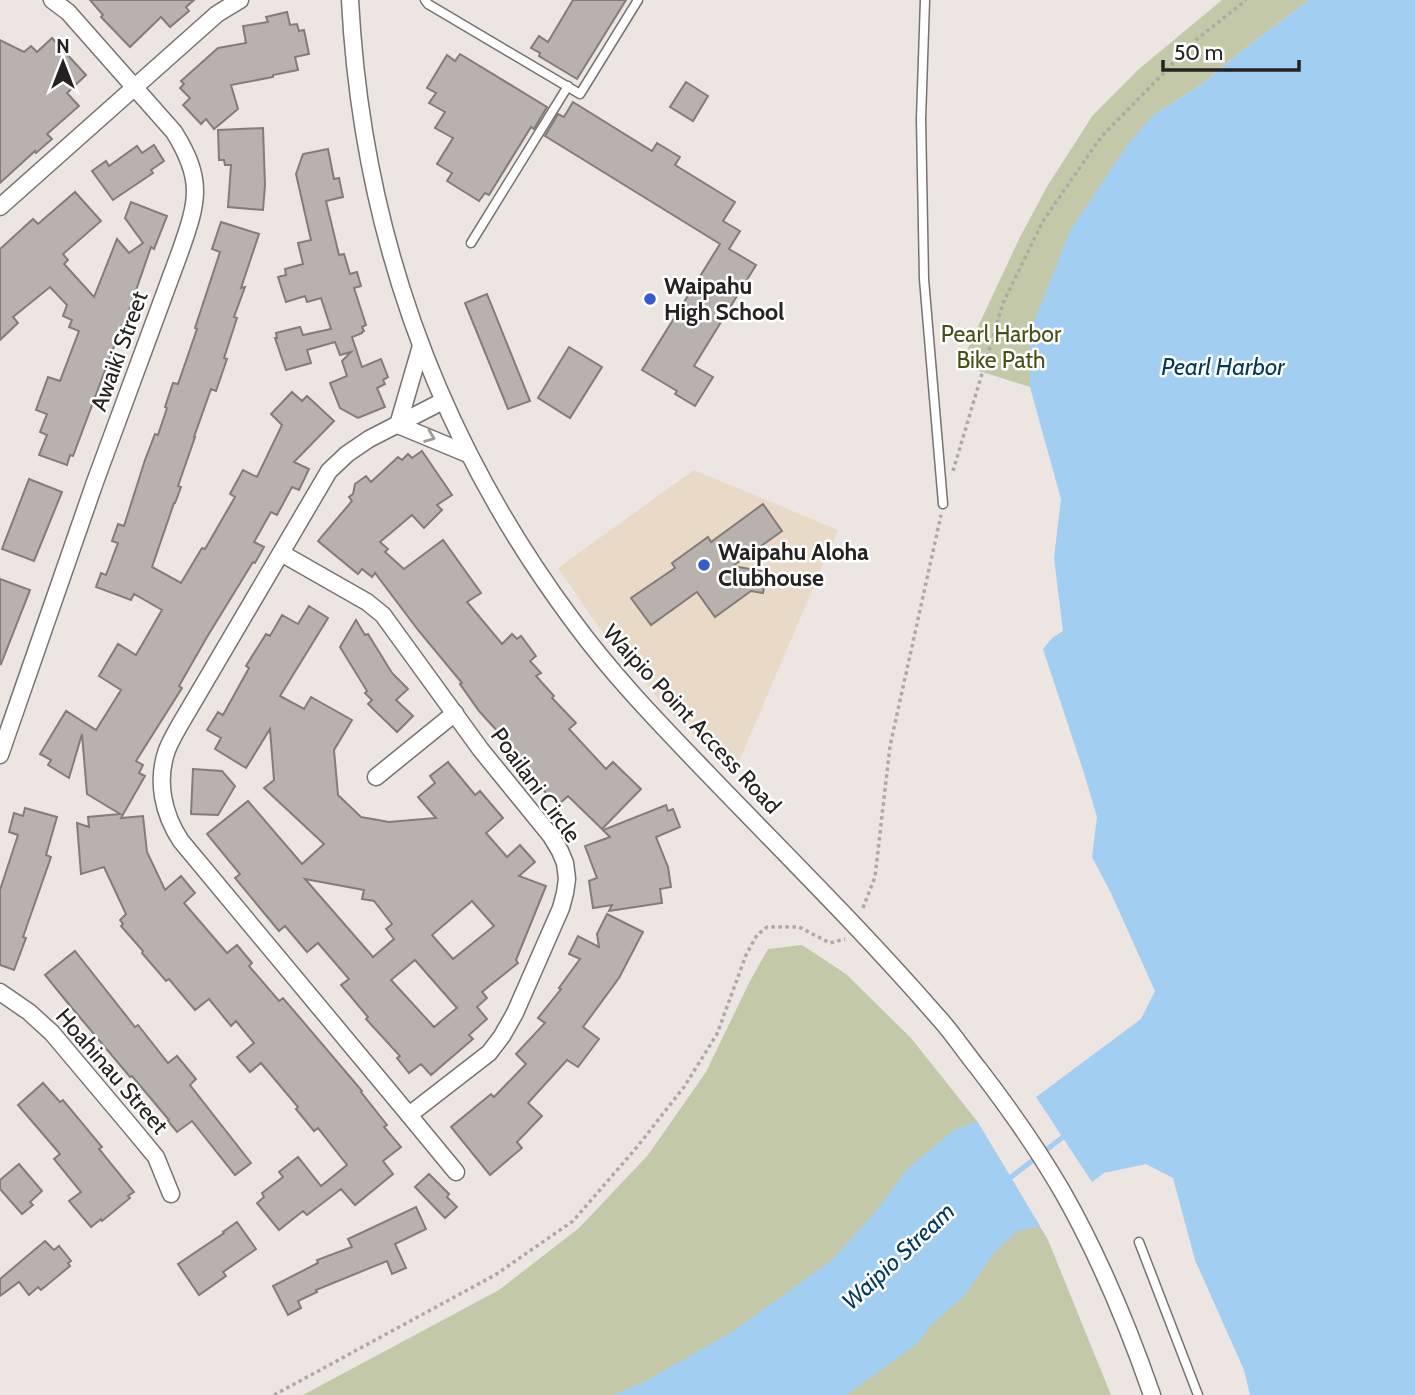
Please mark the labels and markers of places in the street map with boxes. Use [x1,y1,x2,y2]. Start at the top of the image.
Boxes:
place label: Waipahu High School [664,272,784,326]
marker: Waipahu High School [642,291,658,307]
place label: Waipahu Aloha Clubhouse [718,538,869,592]
marker: Waipahu Aloha Clubhouse [696,557,712,573]

